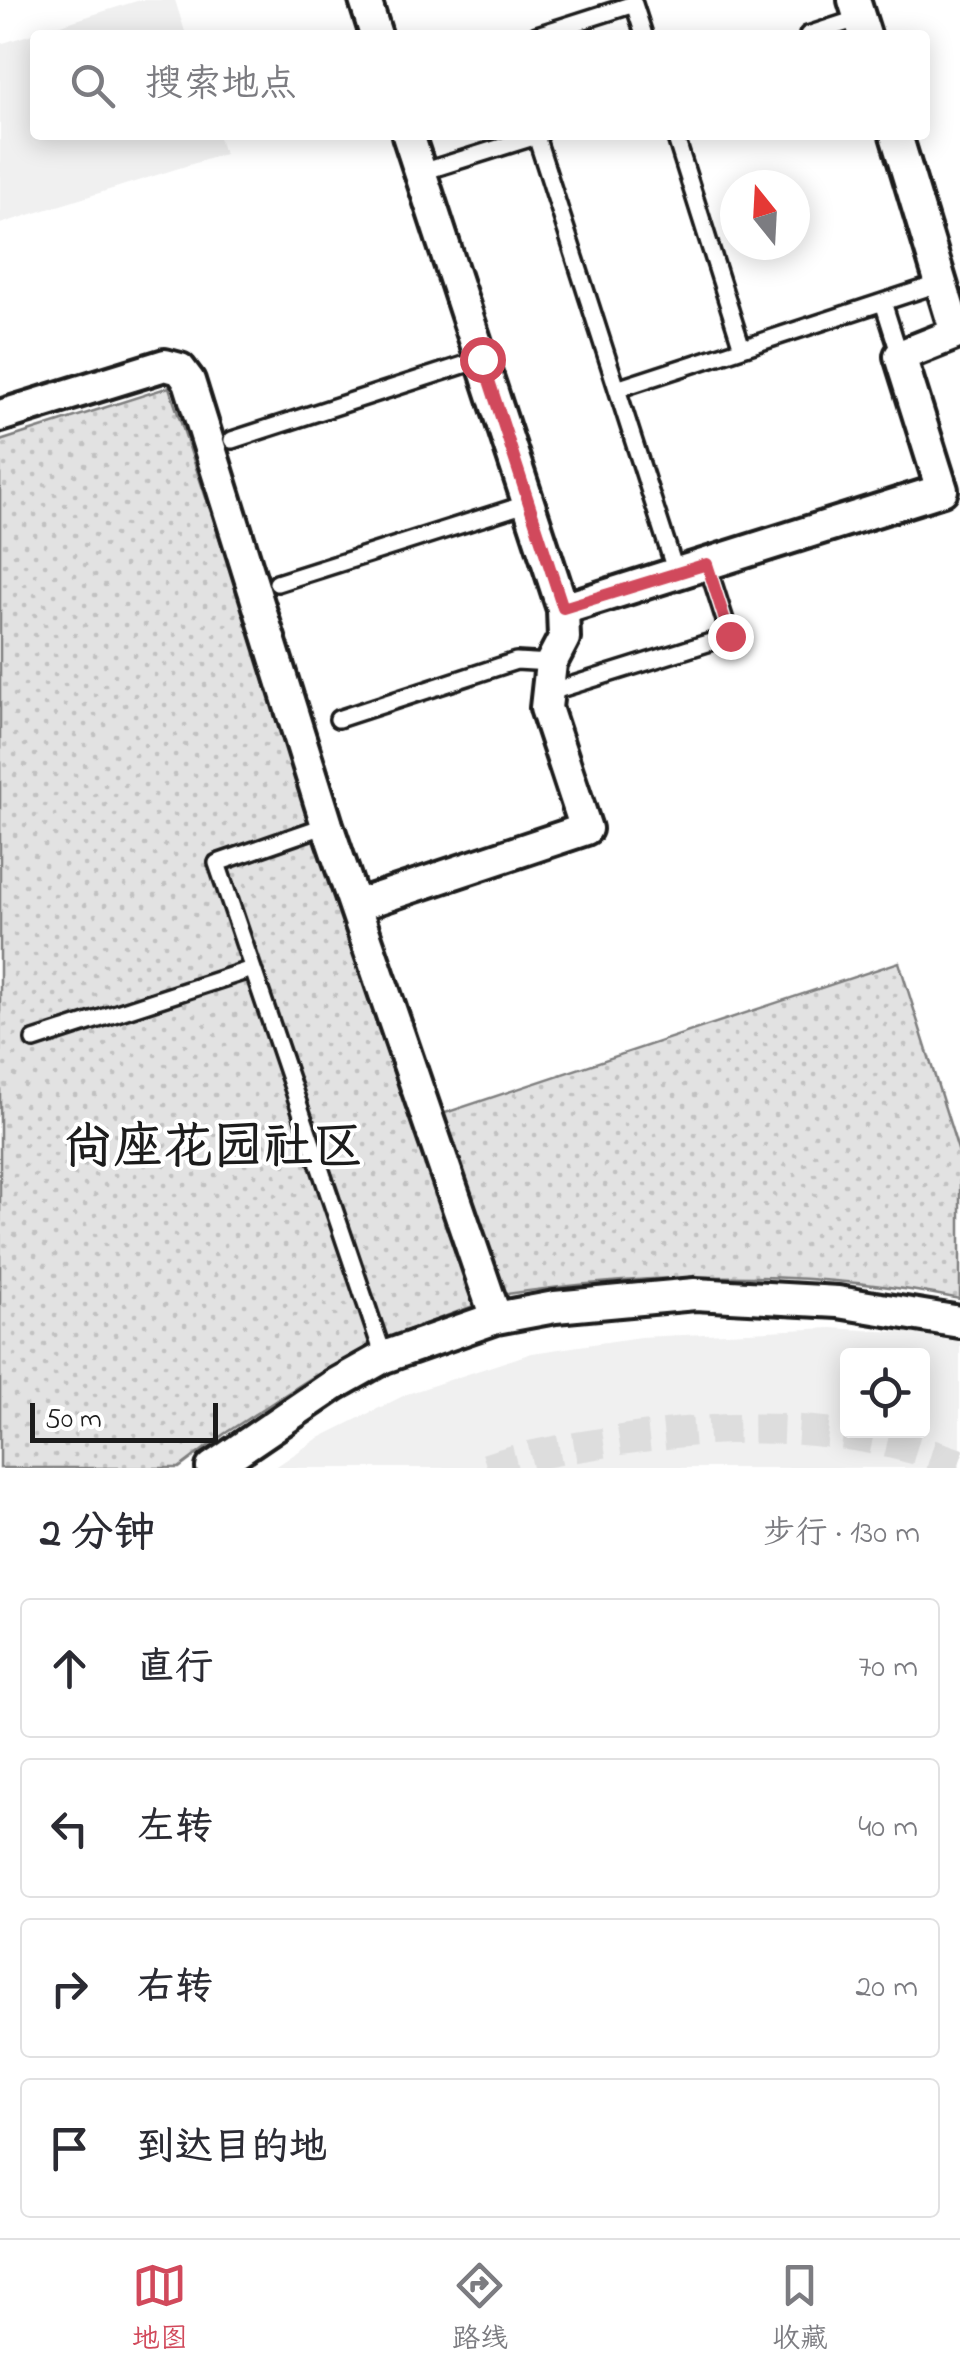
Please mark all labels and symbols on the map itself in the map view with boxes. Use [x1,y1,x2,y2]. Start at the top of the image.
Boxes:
north arrow [720,170,810,260]
route start [460,337,506,383]
route end [708,614,754,660]
district label: 尚座花园社区 [63,1113,363,1186]
scale bar [30,1398,218,1442]

